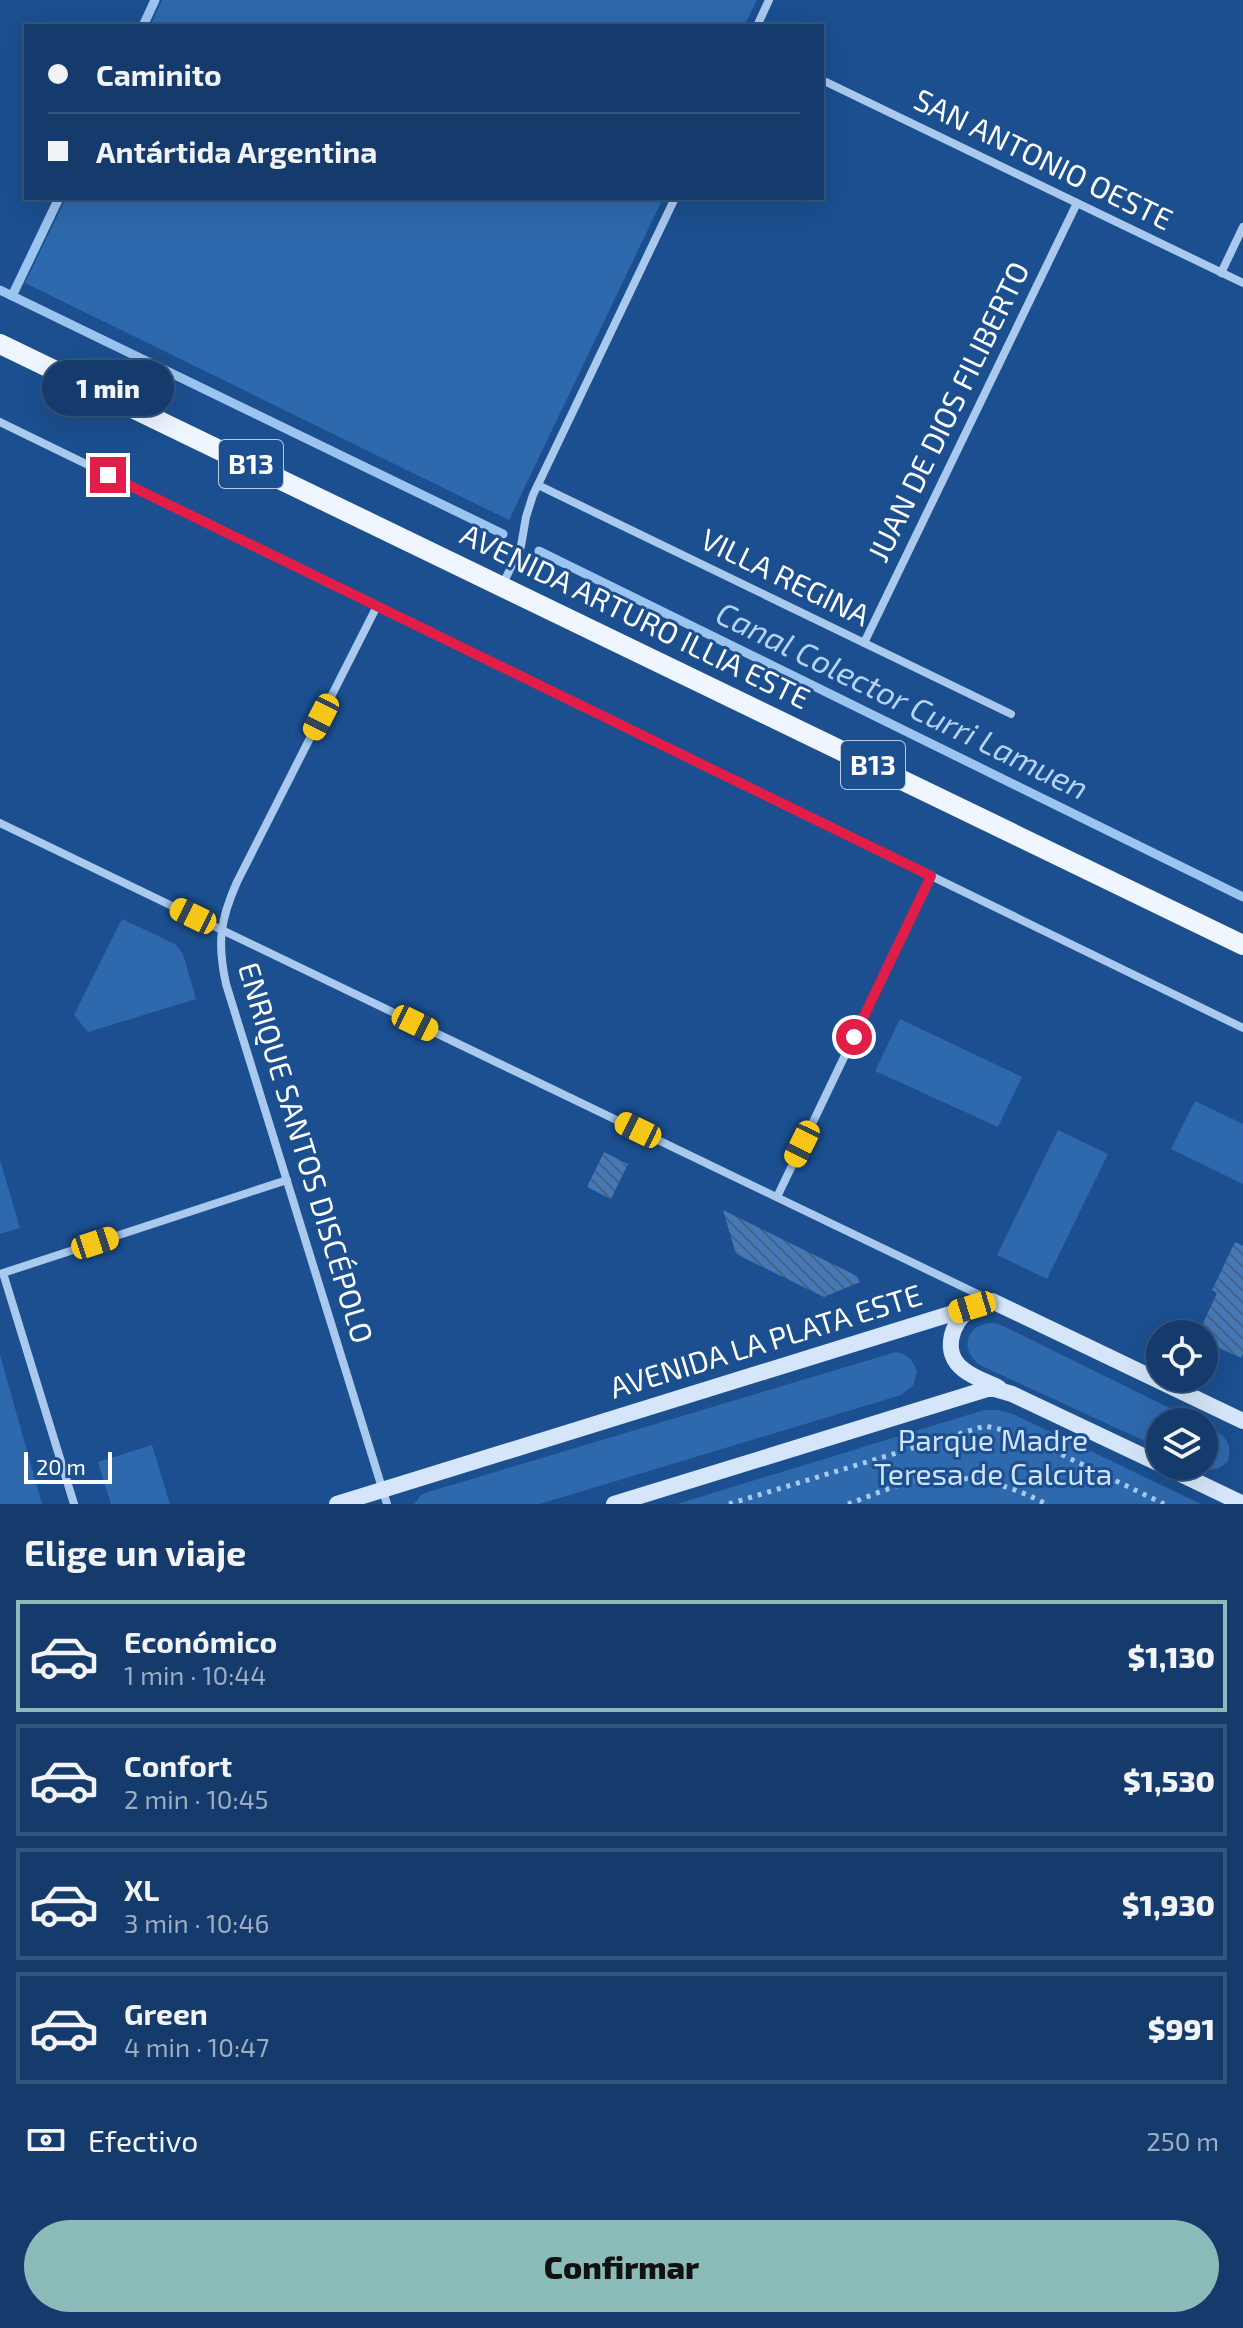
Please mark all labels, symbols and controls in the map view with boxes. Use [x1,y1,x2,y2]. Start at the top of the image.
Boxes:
text: Caminito [96,56,222,92]
street label: SAN ANTONIO OESTE [909,80,1179,236]
text: Antártida Argentina [96,133,377,169]
street label: JUAN DE DIOS FILIBERTO [859,255,1036,567]
callout: 1 min [42,359,174,415]
text: 1 min [76,372,140,403]
road number: B13 [219,440,283,488]
route end [90,457,126,493]
street label: AVENIDA ARTURO ILLIA ESTE [455,515,816,716]
street label: VILLA REGINA [696,520,876,633]
water label: Canal Colector Curri Lamuen [711,592,1095,806]
car [299,690,343,744]
road number: B13 [841,741,905,789]
car [166,895,220,937]
street label: ENRIQUE SANTOS DISCÉPOLO [232,958,382,1347]
car [388,1002,442,1044]
route start [836,1019,872,1055]
car [611,1109,665,1151]
car [781,1117,823,1171]
car [68,1224,122,1262]
street label: AVENIDA LA PLATA ESTE [605,1275,926,1405]
car [946,1289,998,1325]
map controls [1146,1320,1218,1480]
button: locate [1146,1320,1218,1392]
button: layers [1146,1408,1218,1480]
park label: Parque Madre Teresa de Calcuta [874,1421,1112,1491]
scale bar [24,1448,112,1484]
text: 20 m [36,1453,86,1479]
text: Elige un viaje [24,1530,246,1573]
icon: car [28,1620,100,1692]
text: Económico [124,1623,277,1659]
text: $1,130 [1128,1638,1215,1674]
text: 1 min · 10:44 [124,1659,266,1690]
icon: car [28,1744,100,1816]
text: Confort [124,1747,232,1783]
text: $1,530 [1123,1762,1215,1798]
text: 2 min · 10:45 [124,1783,269,1814]
icon: car [28,1868,100,1940]
text: XL [124,1871,159,1907]
text: $1,930 [1122,1886,1215,1922]
text: 3 min · 10:46 [124,1907,269,1938]
icon: car [28,1992,100,2064]
text: Green [124,1995,208,2031]
text: $991 [1148,2010,1215,2046]
text: 4 min · 10:47 [124,2031,269,2062]
icon: cash [24,2118,68,2162]
text: Efectivo [88,2122,198,2158]
text: 250 m [1146,2125,1219,2156]
button: Confirmar [24,2220,1219,2312]

